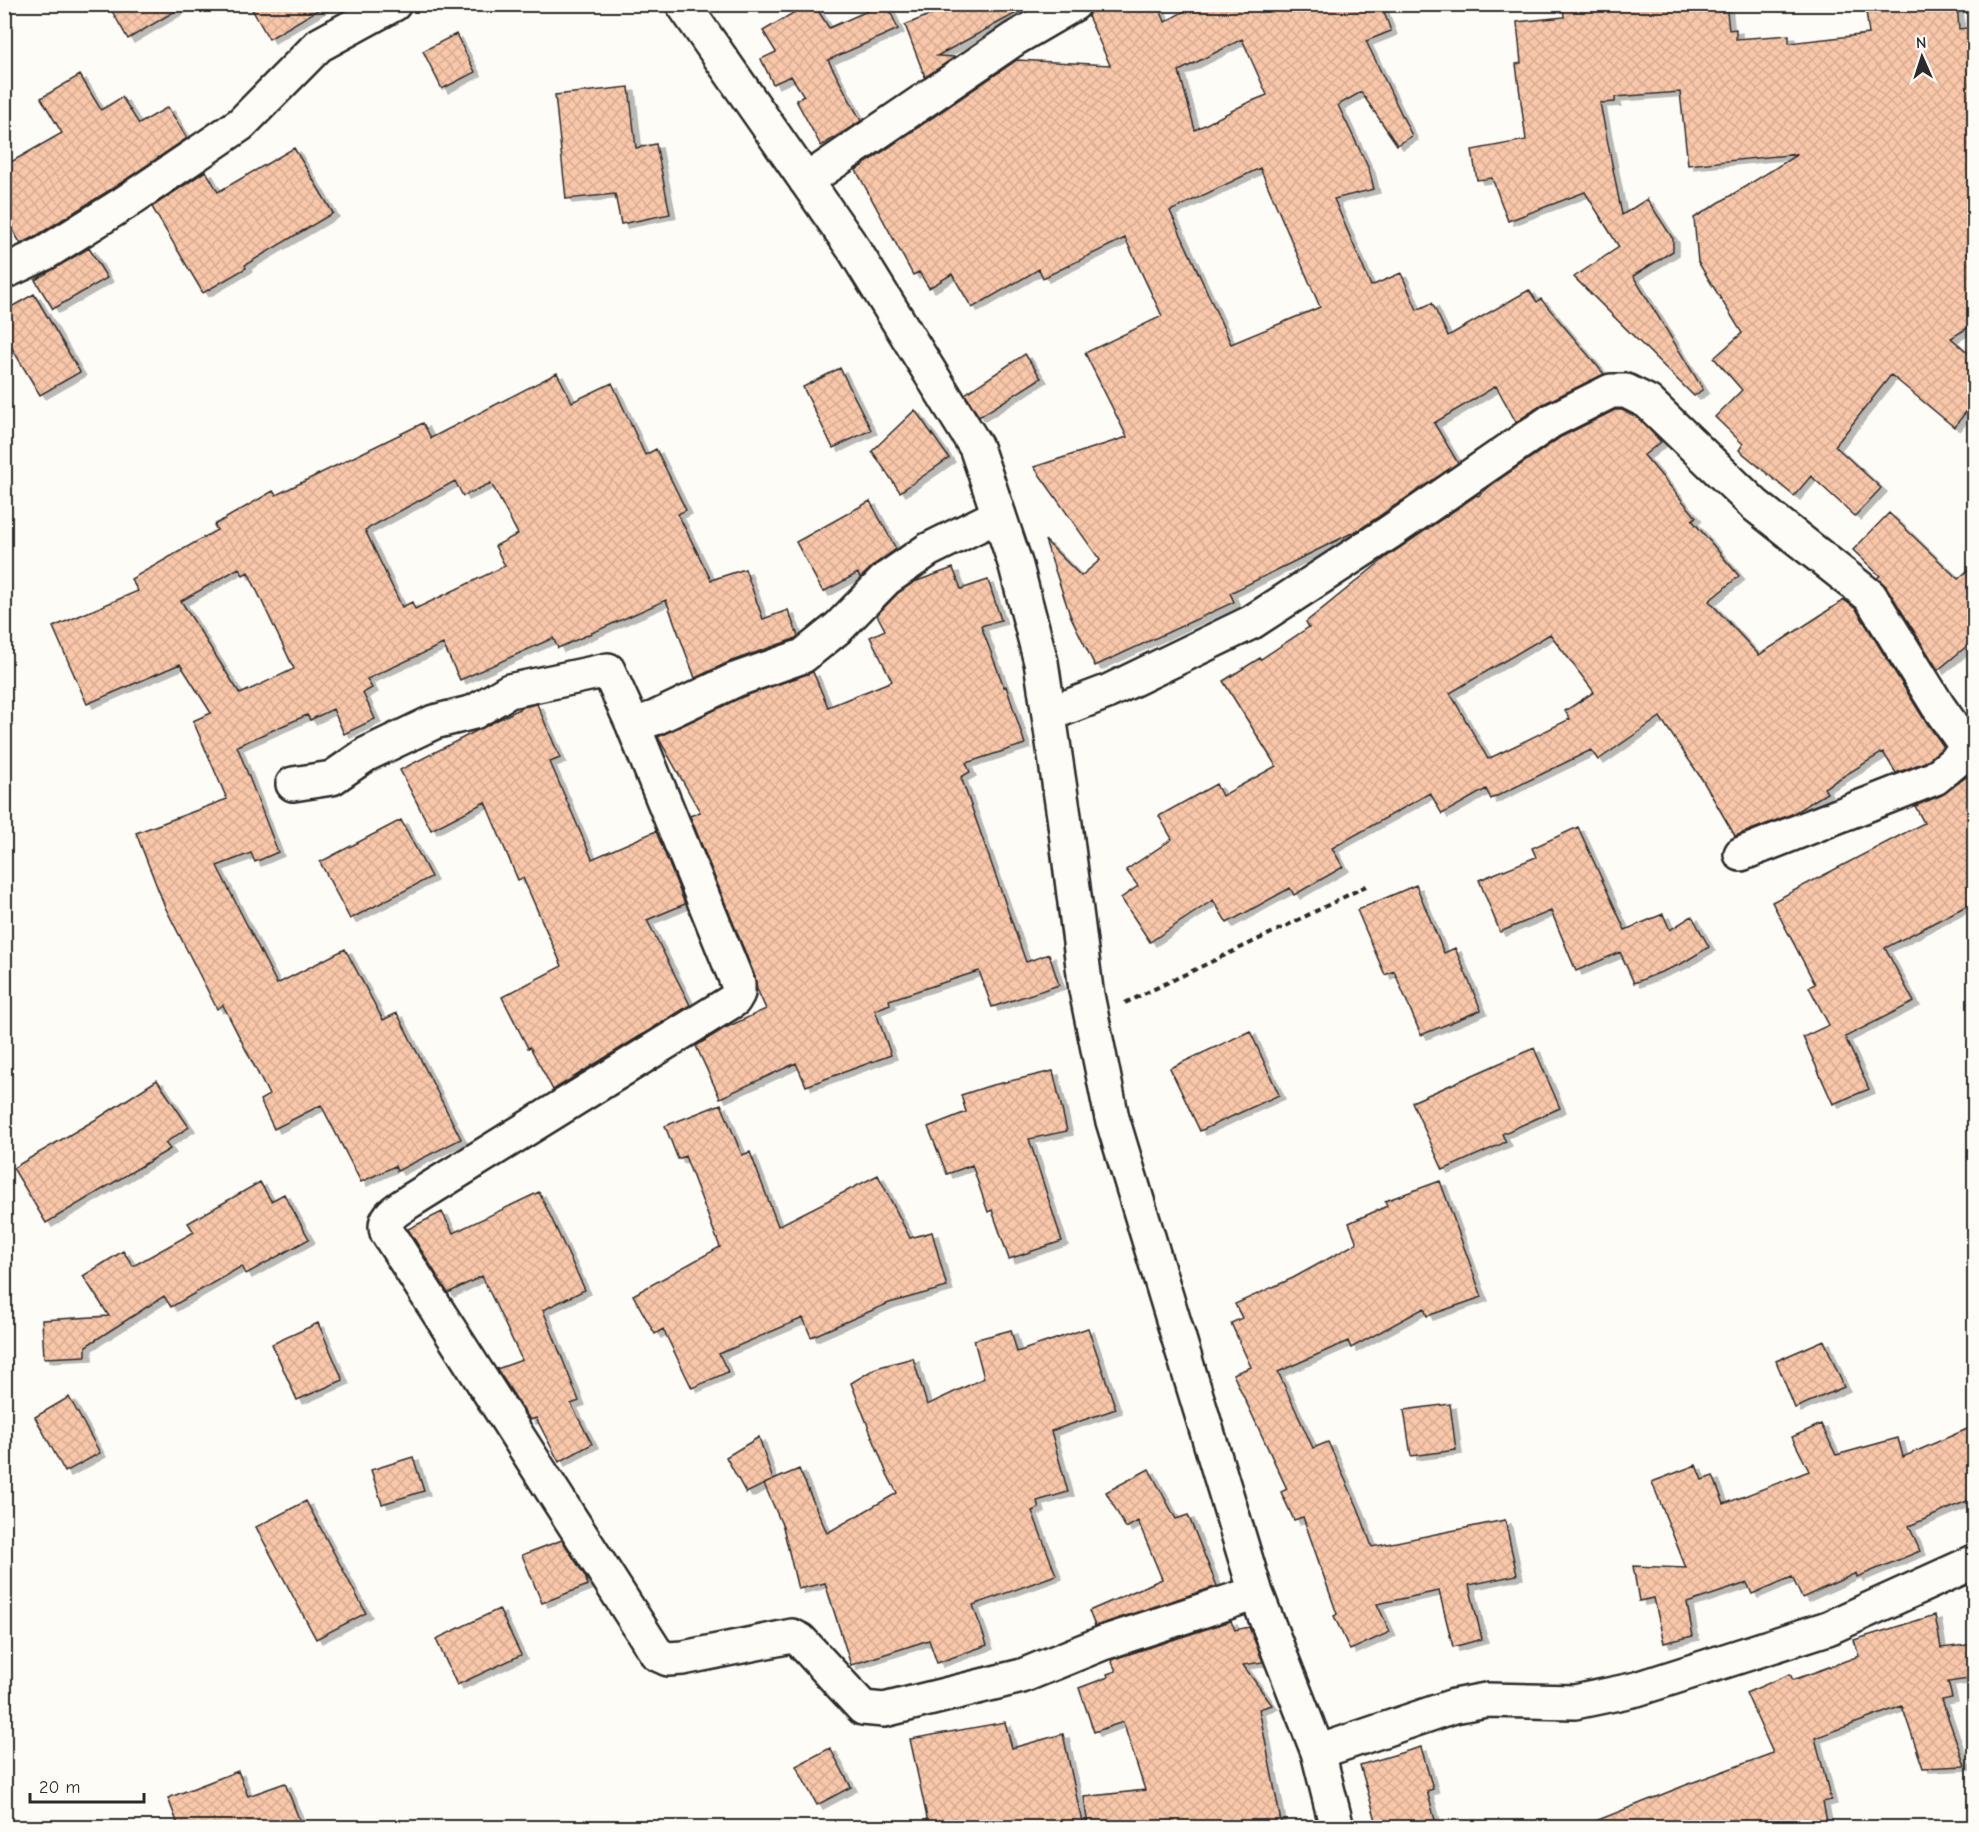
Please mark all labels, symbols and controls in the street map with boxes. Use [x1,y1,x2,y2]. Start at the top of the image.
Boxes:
north arrow [1892,27,1952,87]
text: N [1916,34,1927,52]
scale bar [30,1766,144,1804]
text: 20 m [39,1777,80,1798]

